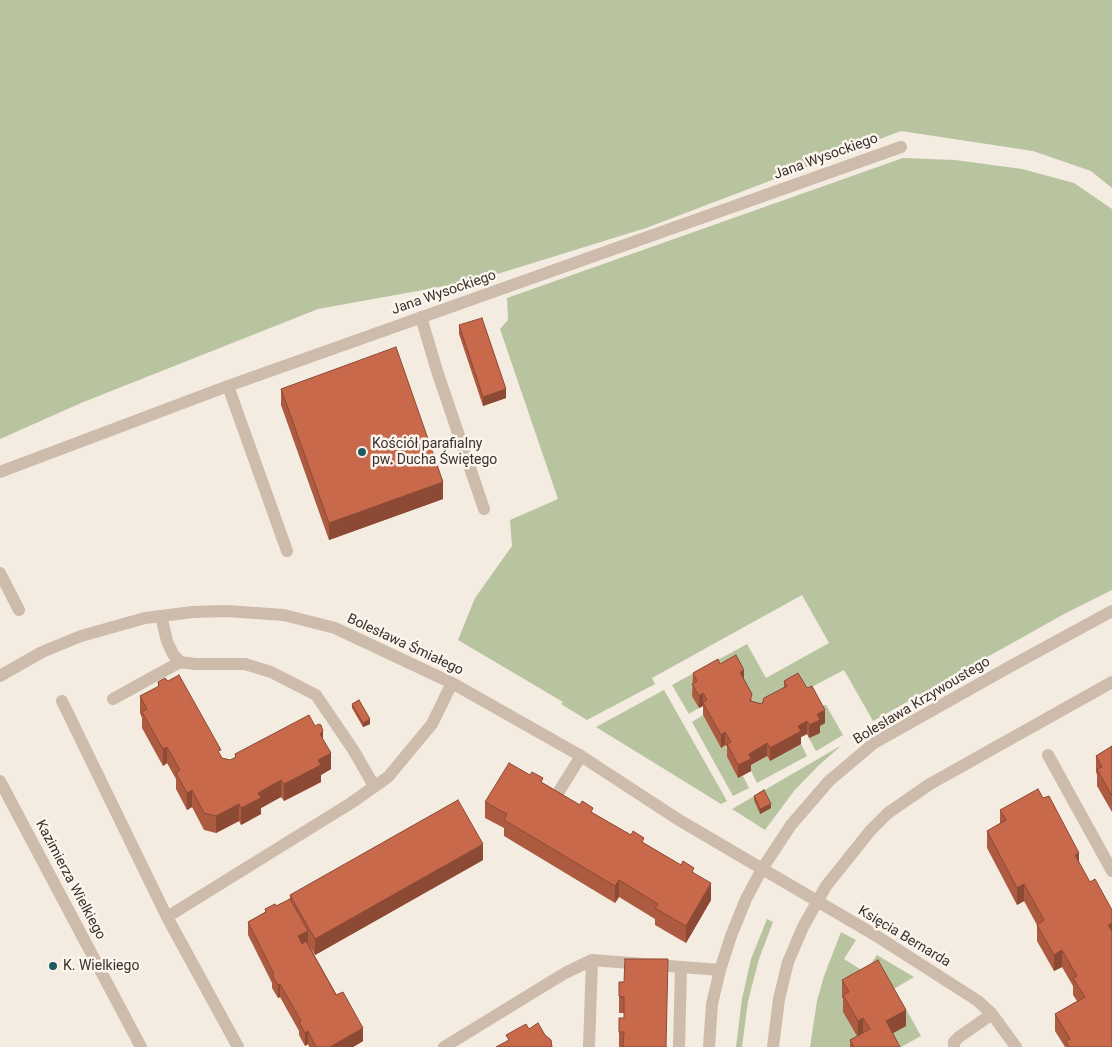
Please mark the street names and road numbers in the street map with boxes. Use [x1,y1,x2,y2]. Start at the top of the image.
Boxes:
street label: Jana Wysockiego [772,130,880,184]
street label: Jana Wysockiego [389,267,499,319]
street label: Bolesława Śmiałego [344,611,466,679]
street label: Bolesława Krzywoustego [851,654,993,748]
street label: Kazimierza Wielkiego [31,817,109,943]
street label: Księcia Bernarda [855,903,953,971]

